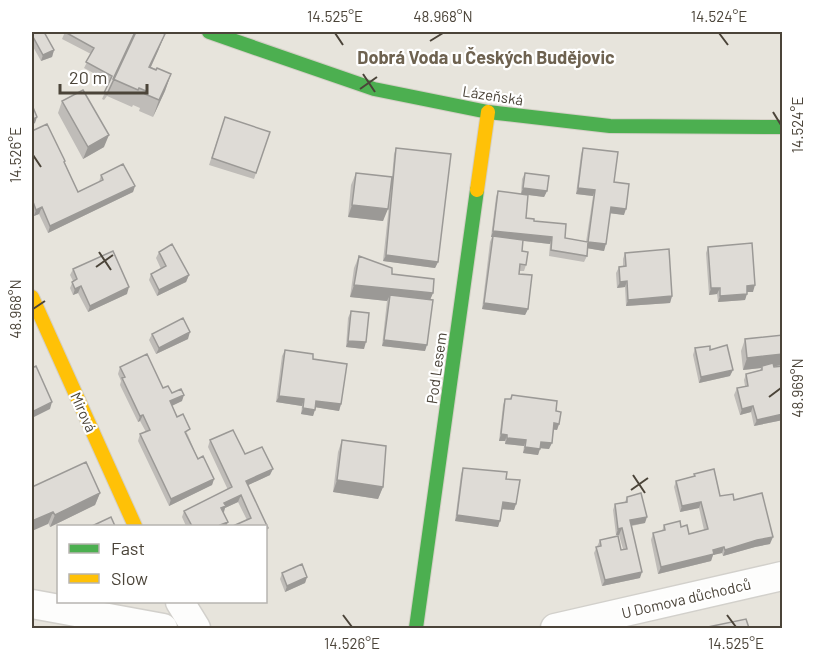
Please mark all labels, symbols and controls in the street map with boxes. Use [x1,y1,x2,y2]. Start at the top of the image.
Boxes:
text: 14.525°E [307,7,363,25]
text: 48.968°N [413,7,473,25]
text: 14.524°E [691,7,747,25]
district label: Dobrá Voda u Českých Budějovic [357,46,615,68]
scale bar [60,57,147,95]
text: 20 m [69,66,107,88]
street label: Lázeňská [461,81,525,109]
text: 14.524°E [788,97,806,153]
text: 14.526°E [6,127,24,183]
text: 48.968°N [6,279,24,339]
street label: Pod Lesem [422,331,450,405]
text: 48.969°N [788,358,806,418]
street label: Mírová [67,389,101,435]
legend [57,525,267,603]
text: Fast [111,537,145,559]
text: Slow [111,567,148,589]
street label: U Domova důchodců [620,574,752,622]
text: 14.526°E [324,634,380,652]
text: 14.525°E [708,634,764,652]

